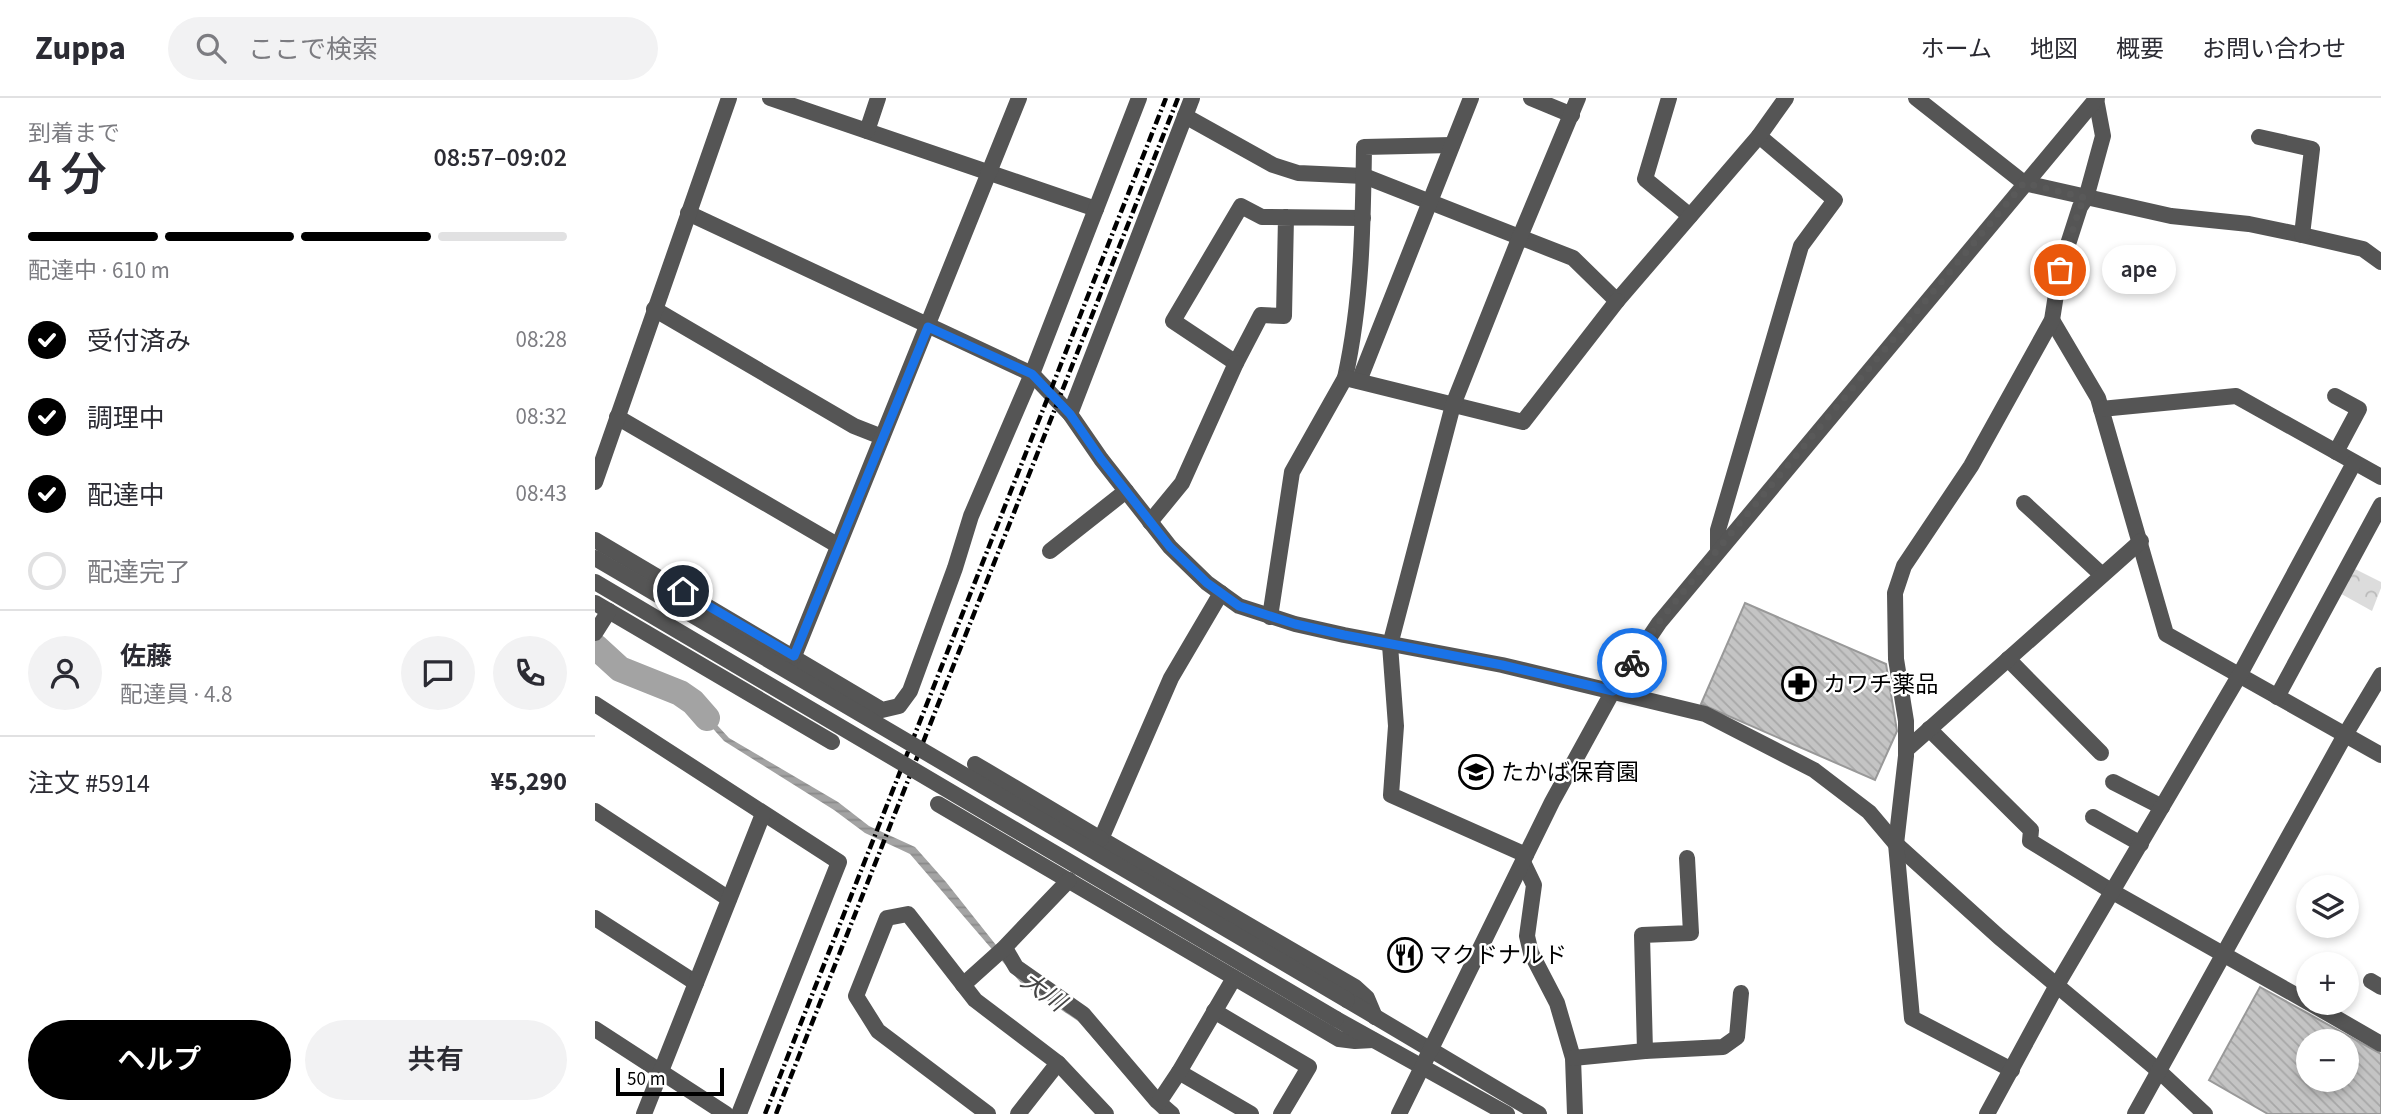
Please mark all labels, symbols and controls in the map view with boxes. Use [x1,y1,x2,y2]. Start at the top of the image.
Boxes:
search box [168,17,658,80]
text: Zuppa [35,25,126,72]
icon: search [192,29,230,67]
text: ここで検索 [248,31,378,68]
text: ホーム [1921,32,1992,67]
text: 地図 [2030,32,2078,67]
text: 概要 [2116,32,2164,67]
text: お問い合わせ [2202,32,2346,67]
text: 到着まで [28,117,120,150]
text: 08:57–09:02 [434,139,567,176]
text: 4 分 [28,143,107,208]
pin [2030,240,2090,300]
callout: ape [2102,246,2175,294]
icon: bag [2041,251,2079,289]
text: ape [2121,253,2157,286]
text: 配達中 · 610 m [28,254,170,287]
icon: check [28,321,66,359]
text: 受付済み [87,323,191,360]
text: 08:28 [516,323,567,356]
icon: check [28,398,66,436]
text: 調理中 [87,400,165,437]
text: 08:32 [516,400,567,433]
icon: check [28,475,66,513]
text: 配達中 [87,477,165,514]
text: 08:43 [516,477,567,510]
text: 配達完了 [87,554,191,591]
pin [653,561,713,621]
icon: home [664,572,702,610]
courier [1597,628,1667,698]
button: person [28,636,102,710]
button: chat [401,636,475,710]
button: phone [493,636,567,710]
text: 佐藤 [120,638,172,675]
icon: bike [1613,644,1651,682]
pharmacy icon: カワチ薬品 [1780,665,1818,703]
place label: カワチ薬品 [1823,668,1938,701]
text: 配達員 · 4.8 [120,678,233,711]
school or university icon: たかば保育園 [1457,753,1495,791]
place label: たかば保育園 [1501,756,1639,789]
text: ¥5,290 [491,763,567,800]
text: 注文 #5914 [28,765,150,802]
map controls [2296,875,2359,1092]
button: layers [2296,875,2359,938]
restaurant icon: マクドナルド [1386,936,1424,974]
place label: マクドナルド [1429,939,1567,972]
button: + [2296,952,2359,1015]
water label: 大川 [1013,964,1075,1022]
button: ヘルプ [28,1020,291,1100]
button: 共有 [305,1020,567,1100]
button: − [2296,1029,2359,1092]
scale bar [616,1065,725,1097]
text: 50 m [627,1066,665,1093]

